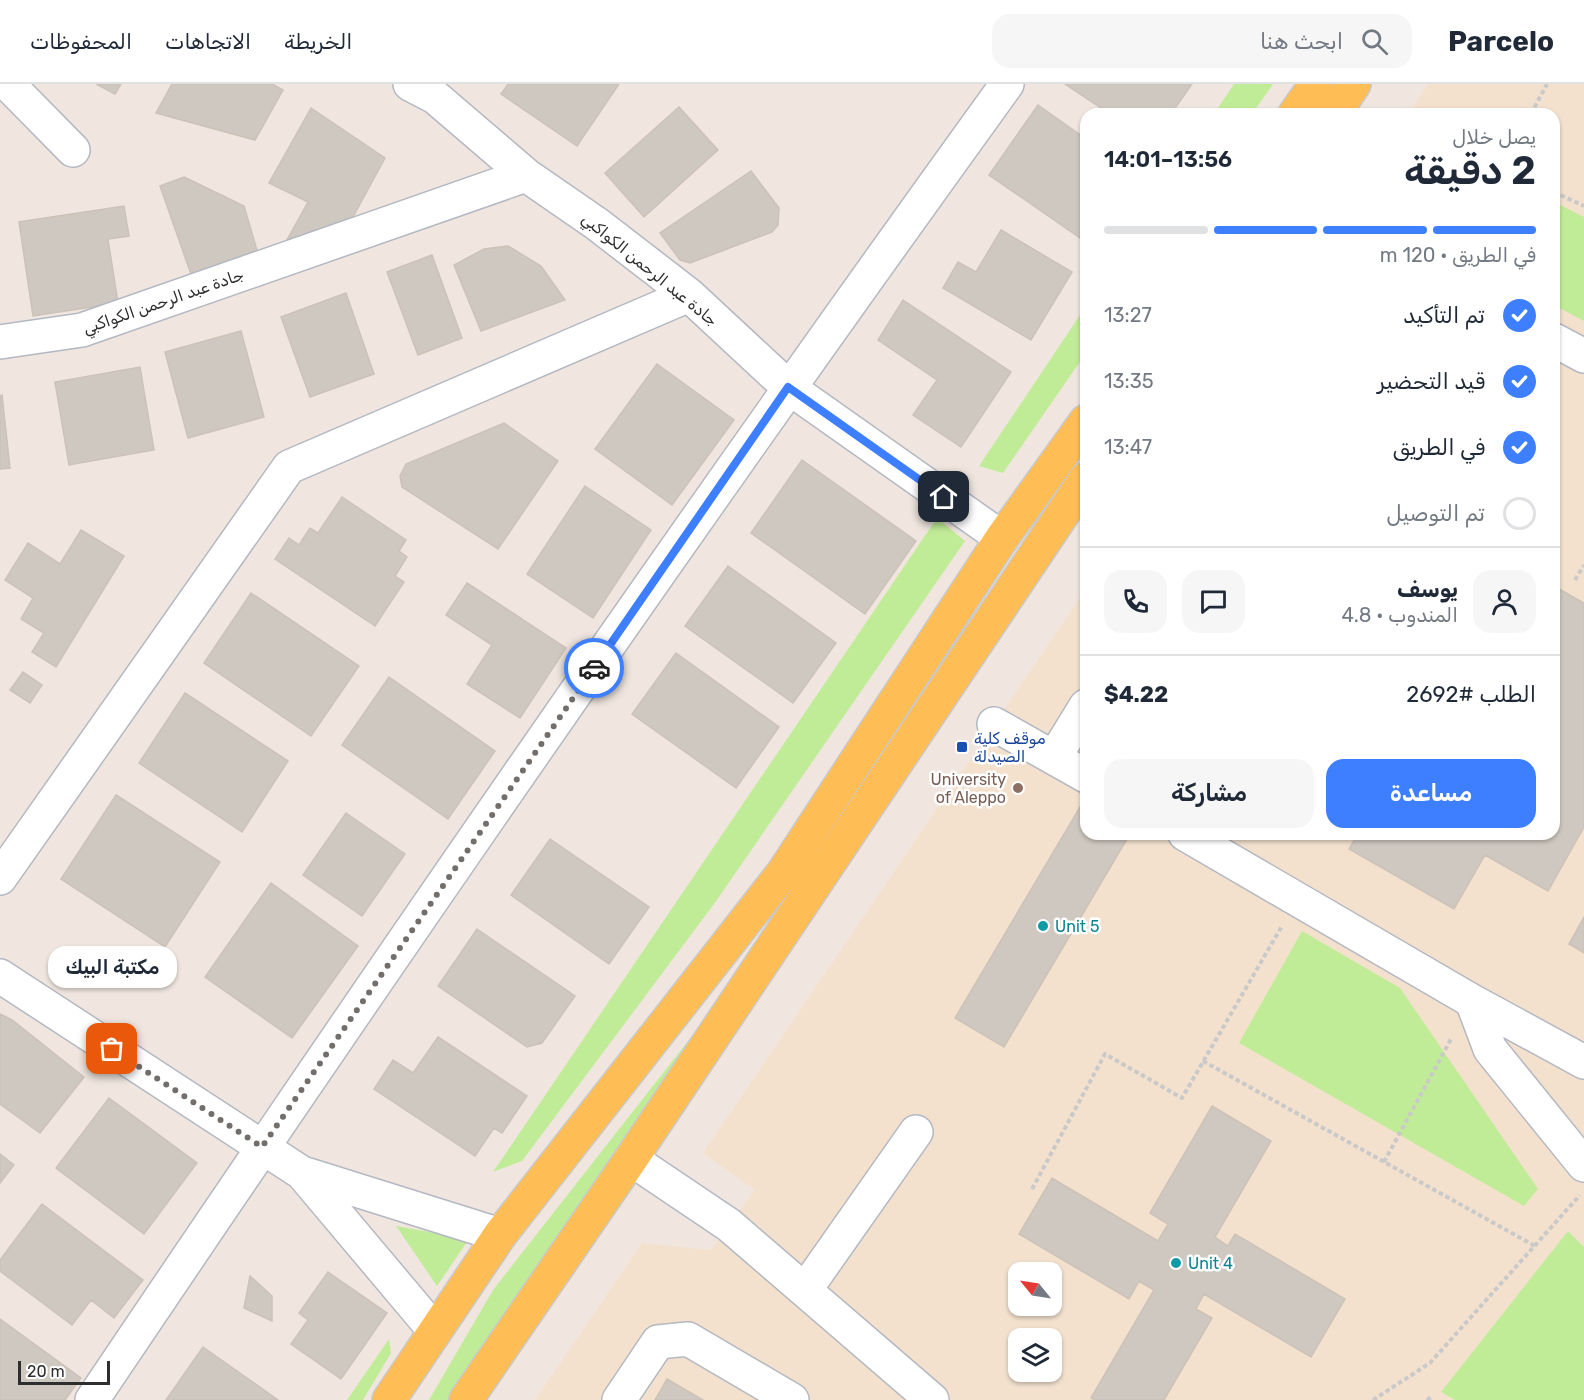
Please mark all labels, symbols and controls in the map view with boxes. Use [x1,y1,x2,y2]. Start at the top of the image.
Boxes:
search box [992,14,1412,68]
icon: search [1358,25,1391,58]
text: Parcelo [1448,25,1554,58]
text: ابحث هنا [1260,28,1343,55]
text: المحفوظات [30,29,132,54]
text: الاتجاهات [165,29,251,54]
text: الخريطة [284,29,352,54]
text: يصل خلال [1452,125,1536,149]
text: 13:56–14:01 [1104,146,1232,173]
text: 2 دقيقة [1404,148,1536,194]
street label: جادة عبد الرحمن الكواكبي [576,209,721,332]
text: في الطريق · 120 m [1380,243,1536,267]
street label: جادة عبد الرحمن الكواكبي [80,265,247,341]
icon: check [1503,299,1536,332]
text: تم التأكيد [1403,302,1485,329]
text: 13:27 [1104,303,1152,327]
icon: check [1503,365,1536,398]
text: قيد التحضير [1377,368,1485,395]
text: 13:35 [1104,369,1154,393]
icon: check [1503,431,1536,464]
text: في الطريق [1393,434,1485,461]
text: 13:47 [1104,435,1152,459]
pin [918,471,969,522]
icon: home [927,480,960,513]
text: تم التوصيل [1386,500,1485,527]
button: phone [1104,570,1167,633]
button: chat [1182,570,1245,633]
button: person [1473,570,1536,633]
text: يوسف [1397,576,1458,603]
text: المندوب · 4.8 [1341,603,1458,627]
courier [564,638,624,698]
icon: car [578,652,611,685]
text: $4.22 [1104,681,1168,708]
text: الطلب #2692 [1406,681,1536,708]
place label: موقف كلية الصيدلة [974,729,1046,766]
marker: موقف كلية الصيدلة [955,740,969,754]
button: مشاركة [1104,759,1314,828]
button: مساعدة [1326,759,1536,828]
place label: University of Aleppo [930,770,1006,807]
marker: University of Aleppo [1011,781,1025,795]
place label: Unit 5 [1055,917,1099,936]
marker: Unit 5 [1036,919,1050,933]
callout: مكتبة البيك [48,947,176,989]
text: مكتبة البيك [65,955,160,979]
pin [86,1023,137,1074]
icon: bag [95,1032,128,1065]
place label: Unit 4 [1188,1254,1233,1273]
marker: Unit 4 [1169,1256,1183,1270]
north arrow [1008,1262,1062,1316]
map controls [1008,1262,1062,1382]
button: layers [1008,1328,1062,1382]
scale bar [18,1358,110,1386]
text: 20 m [27,1362,65,1381]

